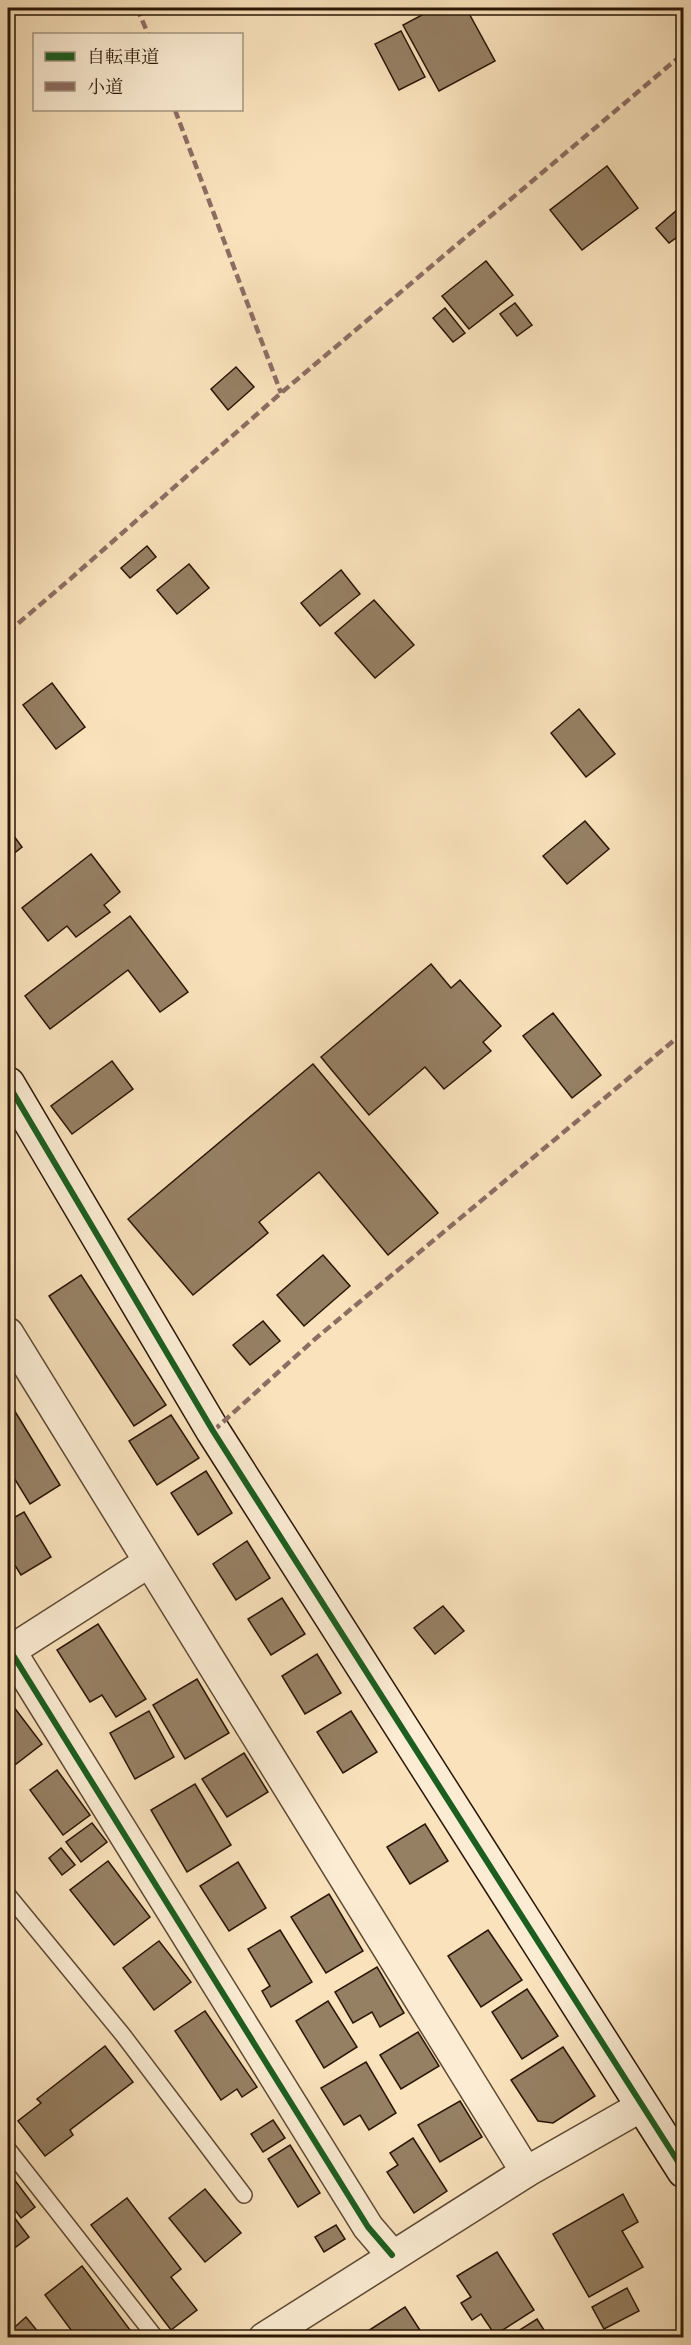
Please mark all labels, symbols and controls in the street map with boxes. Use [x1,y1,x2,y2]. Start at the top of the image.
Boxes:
legend [33,33,243,111]
text: 自転車道 [87,43,159,70]
text: 小道 [87,73,123,100]

